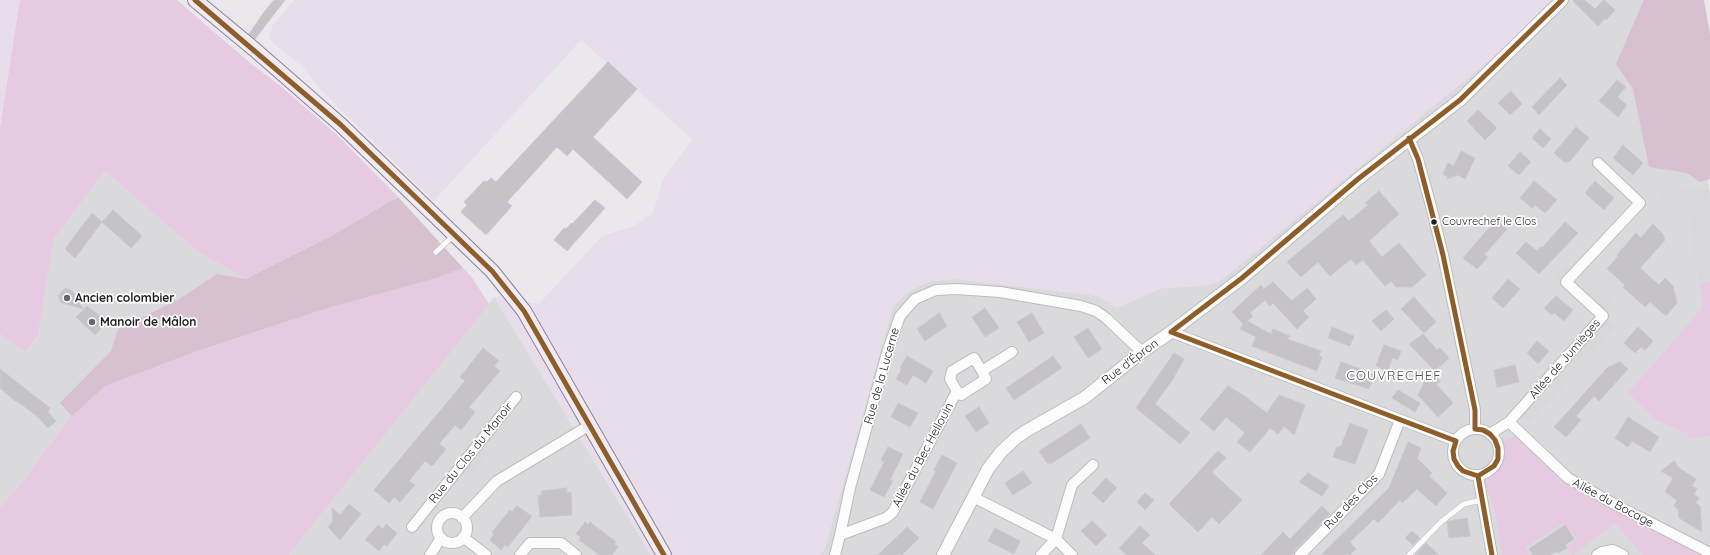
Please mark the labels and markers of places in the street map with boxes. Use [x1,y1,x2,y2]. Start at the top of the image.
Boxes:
place label: Couvrechef le Clos [1442,215,1536,229]
marker: Couvrechef le Clos [1429,217,1439,227]
place label: Ancien colombier [75,291,175,305]
marker: Ancien colombier [62,293,72,303]
place label: Manoir de Mâlon [100,315,197,329]
marker: Manoir de Mâlon [87,317,97,327]

